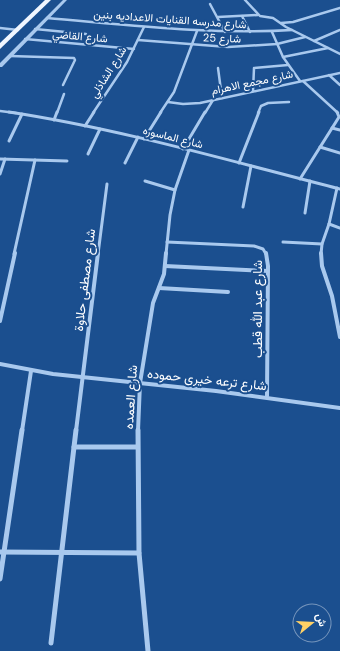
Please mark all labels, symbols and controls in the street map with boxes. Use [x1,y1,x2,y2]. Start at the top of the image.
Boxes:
street label: شارع مدرسه القنايات الاعداديه بنين [93,7,247,32]
street label: شارع القاضي [51,27,109,48]
street label: شارع 25 [203,30,242,47]
street label: شارع الشاذلي [87,43,132,102]
street label: شارع مجمع الاهرام [210,66,295,98]
street label: شارع الماسوره [141,123,205,152]
street label: شارع مصطفى حلاوة [70,228,100,332]
street label: شارع عبد الله قطب [249,260,267,358]
street label: شارع العمده [120,364,142,430]
street label: شارع ترعه خيرى حموده [146,365,268,395]
north arrow [292,603,332,643]
text: ش [313,611,330,628]

